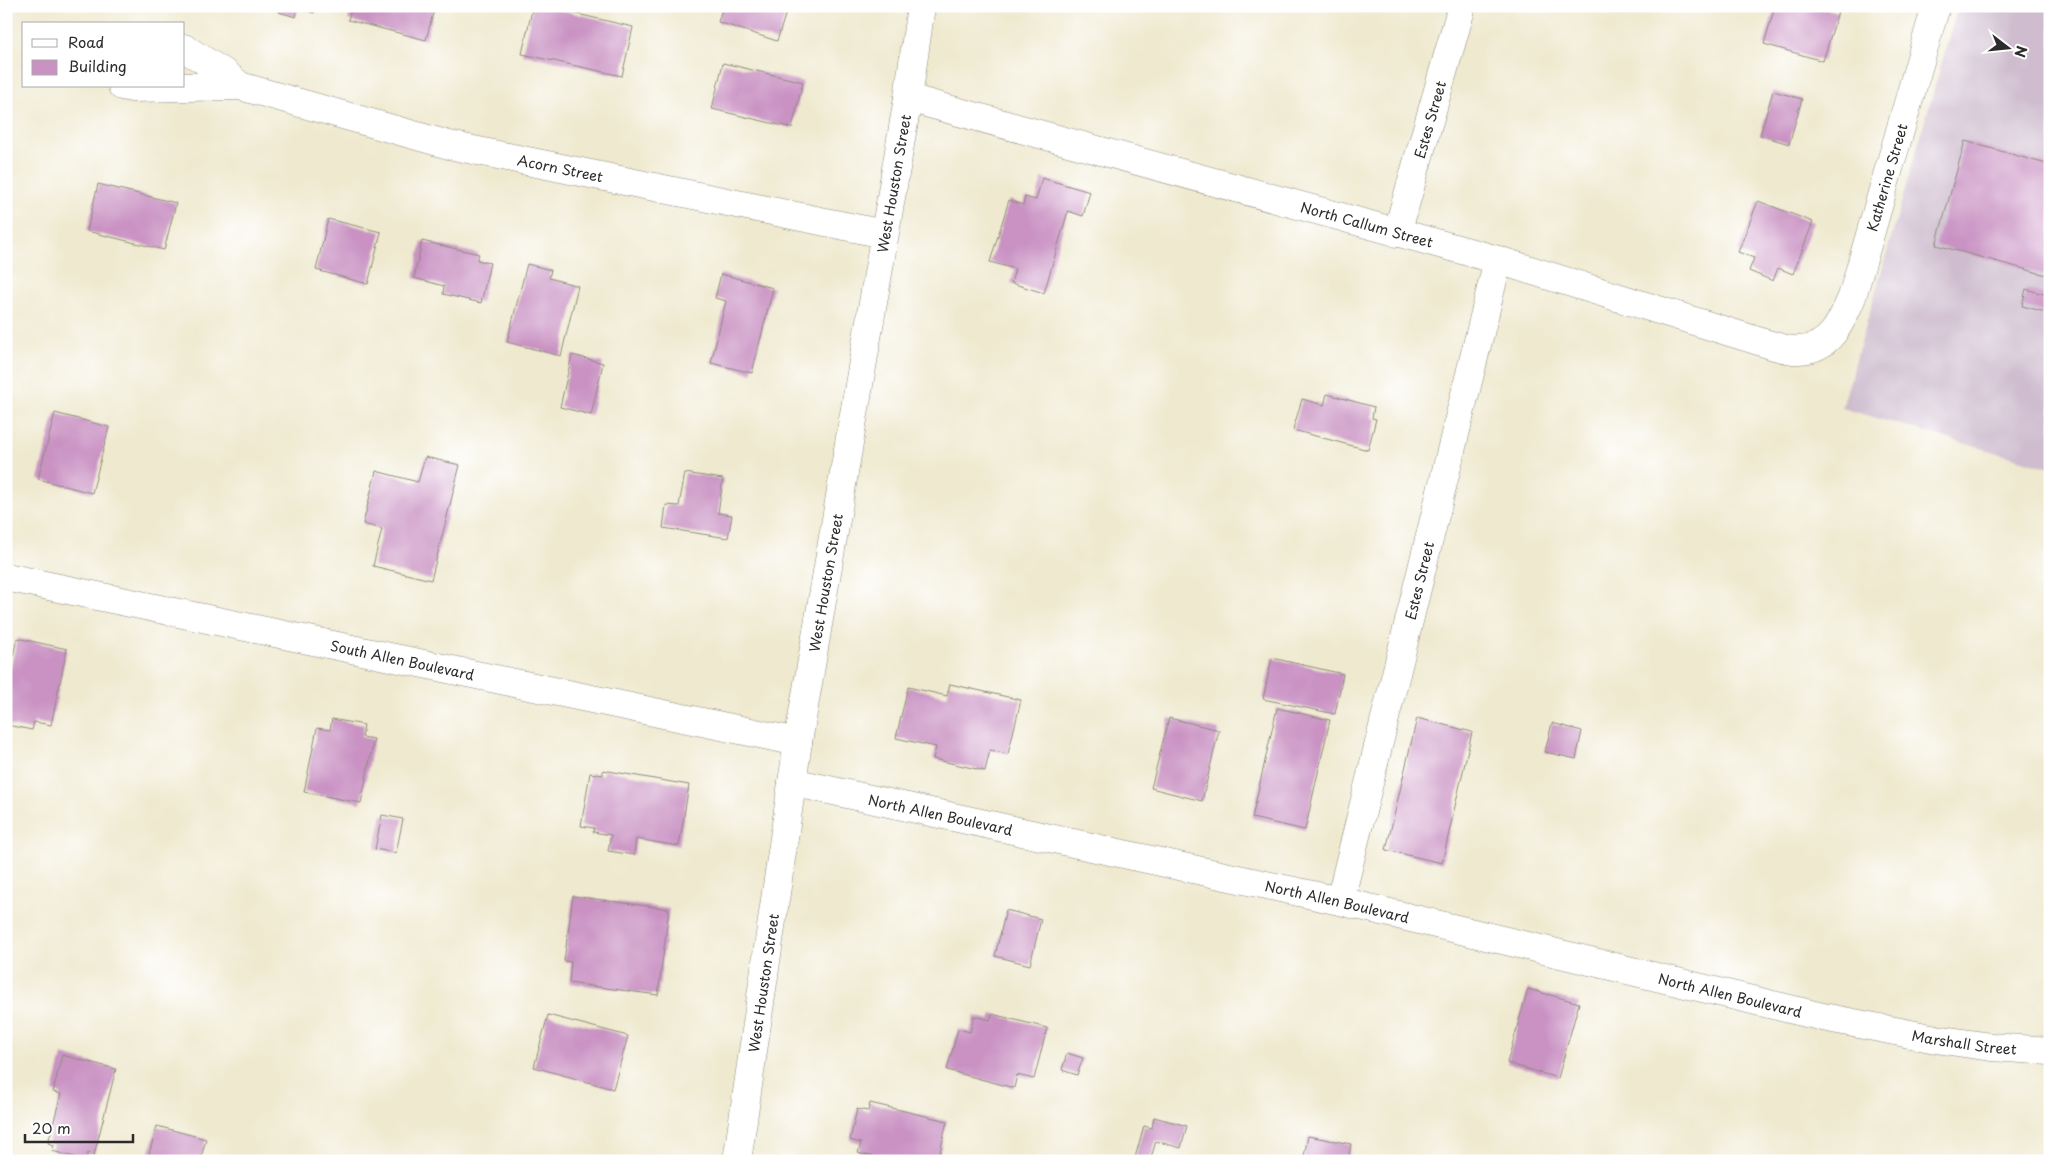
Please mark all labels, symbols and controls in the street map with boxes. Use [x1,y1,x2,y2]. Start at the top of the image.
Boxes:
legend [22,22,185,88]
north arrow [1984,22,2034,72]
text: Road [68,30,104,53]
text: N [2009,43,2033,60]
text: Building [68,54,127,77]
street label: Estes Street [1408,78,1451,161]
street label: West Houston Street [871,112,916,254]
street label: Katherine Street [1861,121,1912,234]
street label: Acorn Street [516,149,605,187]
street label: North Callum Street [1298,196,1436,252]
street label: West Houston Street [803,511,847,653]
street label: Estes Street [1399,539,1439,622]
street label: South Allen Boulevard [329,634,477,685]
street label: North Allen Boulevard [866,788,1015,840]
street label: North Allen Boulevard [1263,875,1412,928]
street label: West Houston Street [742,912,783,1054]
street label: North Allen Boulevard [1656,967,1805,1022]
street label: Marshall Street [1910,1024,2018,1059]
scale bar [25,1112,132,1144]
text: 20 m [32,1116,71,1139]

